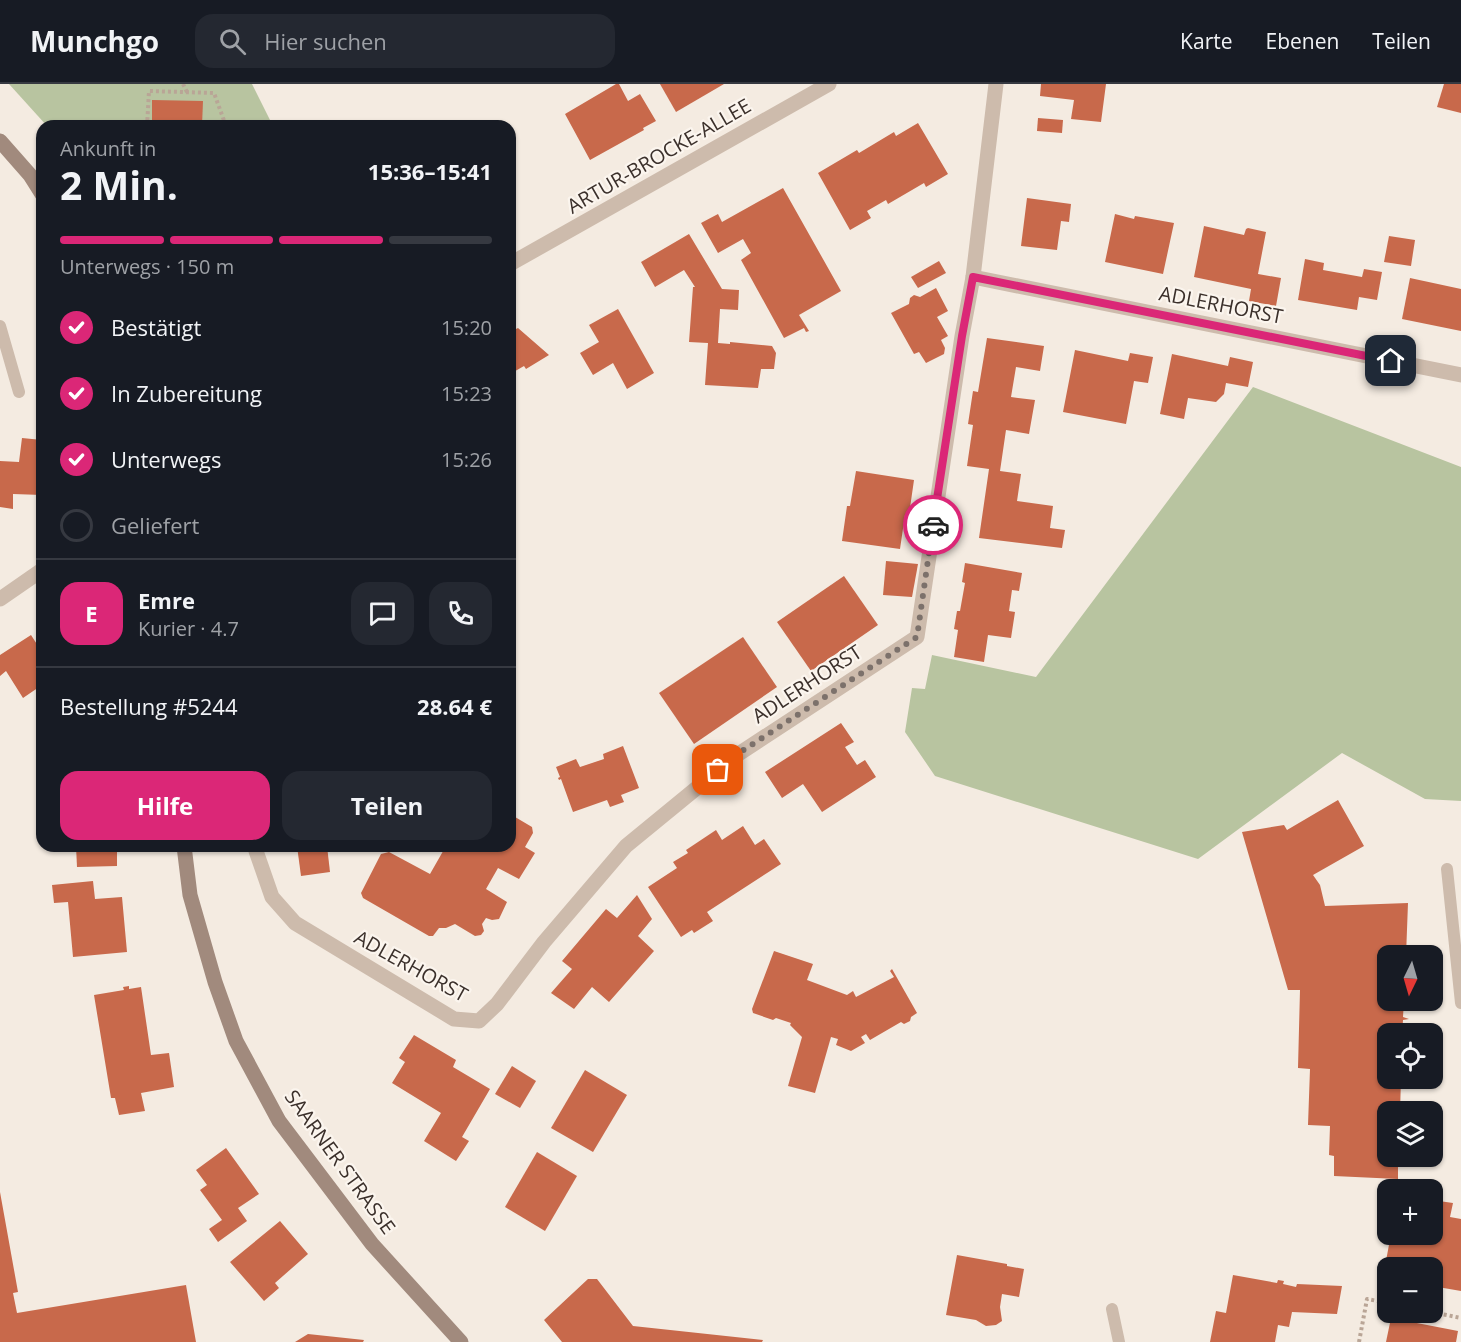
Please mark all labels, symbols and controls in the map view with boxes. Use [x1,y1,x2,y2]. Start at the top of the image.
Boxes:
search box [195,14,615,68]
text: Munchgo [30,22,159,60]
icon: search [216,25,249,58]
text: Hier suchen [264,26,387,56]
text: Karte [1180,27,1233,55]
text: Ebenen [1266,27,1339,55]
text: Teilen [1372,27,1431,55]
street label: ARTUR-BROCKE-ALLEE [562,92,756,219]
text: Ankunft in [60,135,156,162]
text: 15:36–15:41 [368,156,492,186]
text: 2 Min. [60,158,178,211]
text: Unterwegs · 150 m [60,253,234,280]
street label: ADLERHORST [1157,279,1285,330]
icon: check [60,311,93,344]
text: Bestätigt [111,312,201,342]
text: 15:20 [441,314,492,341]
pin [1365,335,1416,386]
icon: home [1374,344,1407,377]
icon: check [60,377,93,410]
text: In Zubereitung [111,378,262,408]
text: 15:23 [441,380,492,407]
icon: check [60,443,93,476]
text: Unterwegs [111,444,222,474]
text: 15:26 [441,446,492,473]
courier [903,495,963,555]
icon: car [917,509,950,542]
text: Geliefert [111,510,199,540]
button: chat [351,582,414,645]
button: phone [429,582,492,645]
text: Emre [138,585,195,615]
text: E [85,598,98,628]
text: Kurier · 4.7 [138,615,239,642]
street label: ADLERHORST [747,638,867,729]
text: Bestellung #5244 [60,691,238,721]
text: 28.64 € [417,691,492,721]
pin [692,744,743,795]
icon: bag [701,753,734,786]
button: Hilfe [60,771,270,840]
button: Teilen [282,771,492,840]
street label: ADLERHORST [350,923,473,1008]
north arrow [1377,945,1443,1011]
map controls [1377,945,1443,1323]
button: locate [1377,1023,1443,1089]
street label: SAARNER STRASSE [279,1084,402,1239]
button: layers [1377,1101,1443,1167]
button: + [1377,1179,1443,1245]
button: − [1377,1257,1443,1323]

